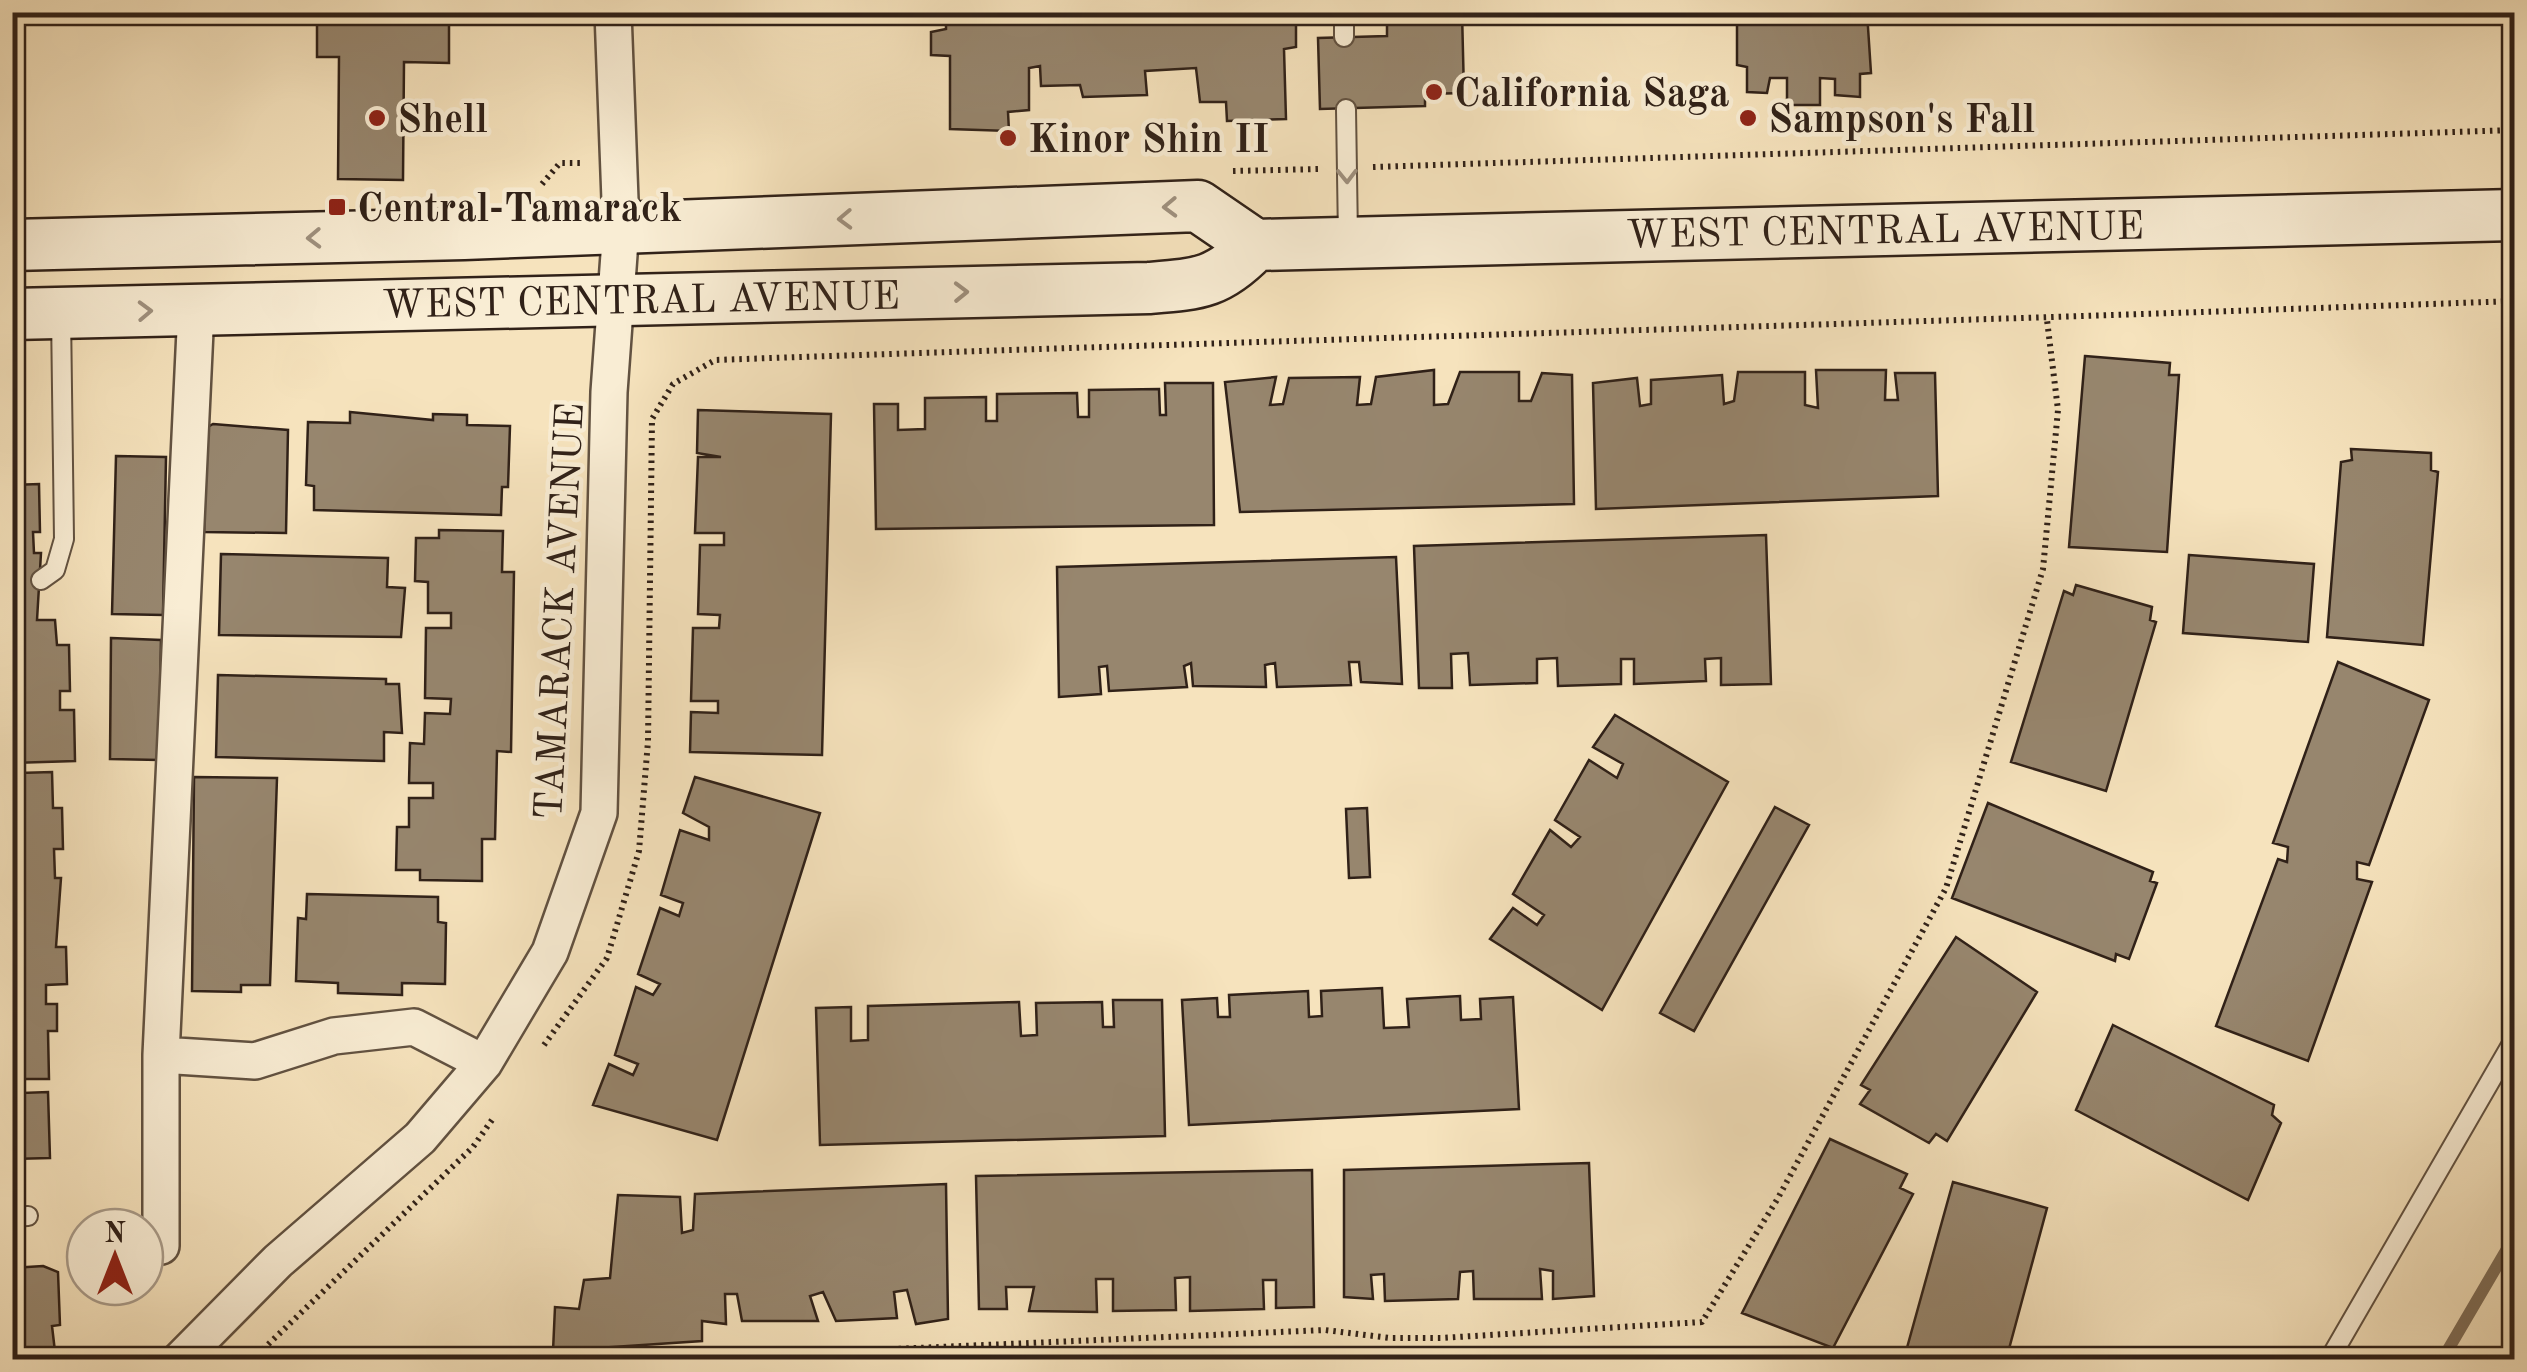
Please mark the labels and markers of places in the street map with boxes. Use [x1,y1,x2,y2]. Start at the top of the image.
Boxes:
place label: California Saga [1454,76,1730,116]
marker: California Saga [1423,81,1445,103]
place label: Shell [397,102,488,142]
place label: Sampson's Fall [1768,102,2035,142]
marker: Shell [366,107,388,129]
marker: Sampson's Fall [1737,107,1759,129]
place label: Kinor Shin II [1028,122,1269,162]
marker: Kinor Shin II [997,127,1019,149]
place label: Central-Tamarack [357,191,682,231]
marker: Central-Tamarack [326,196,348,218]

